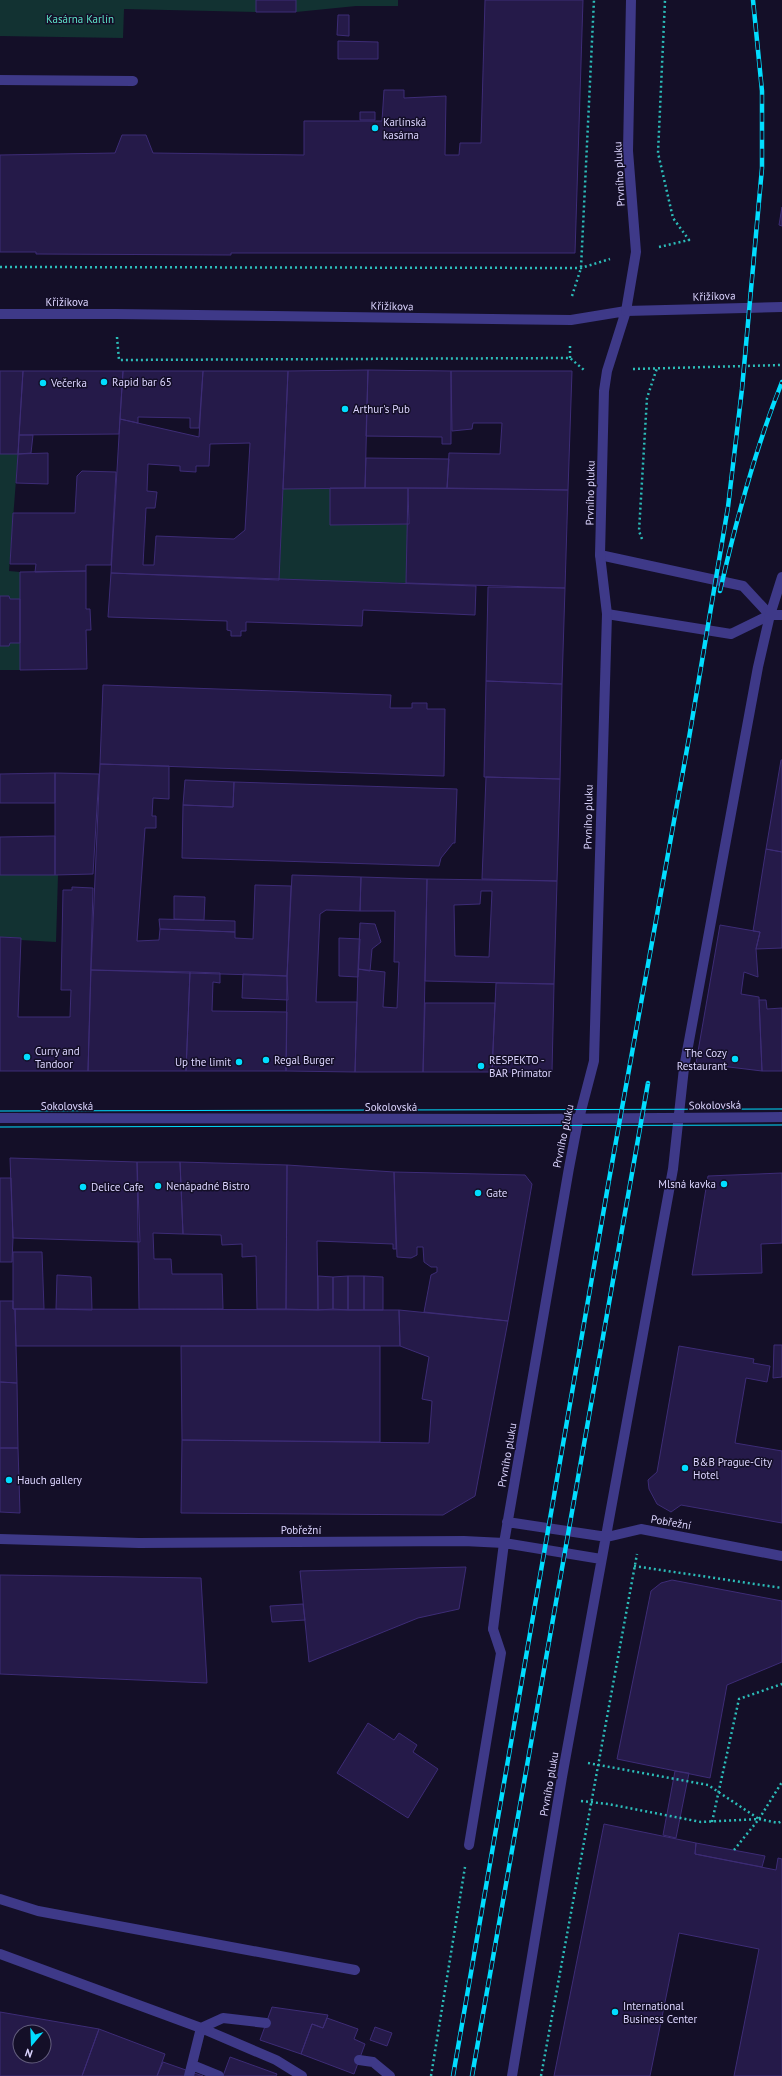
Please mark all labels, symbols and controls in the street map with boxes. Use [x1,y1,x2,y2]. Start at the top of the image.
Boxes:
park label: Kasárna Karlín [46,12,114,26]
place label: Karlínská kasárna [383,115,426,142]
marker: Karlínská kasárna [370,123,380,133]
street label: Prvního pluku [610,141,628,207]
street label: Křižíkova [692,288,736,304]
street label: Křižíkova [46,295,88,309]
street label: Křižíkova [370,299,414,313]
place label: Rapid bar 65 [112,375,172,389]
place label: Večerka [50,376,87,390]
marker: Rapid bar 65 [99,377,109,387]
marker: Večerka [38,378,48,388]
place label: Arthur's Pub [353,402,410,416]
marker: Arthur's Pub [340,404,350,414]
street label: Prvního pluku [582,460,598,526]
street label: Prvního pluku [580,784,596,850]
place label: Curry and Tandoor [35,1044,80,1071]
place label: The Cozy Restaurant [677,1046,728,1073]
marker: Curry and Tandoor [22,1052,32,1062]
place label: Regal Burger [274,1053,335,1067]
place label: RESPEKTO - BAR Primator [489,1053,552,1080]
marker: The Cozy Restaurant [730,1054,740,1064]
place label: Up the limit [175,1055,231,1069]
marker: Regal Burger [261,1055,271,1065]
marker: Up the limit [234,1057,244,1067]
marker: RESPEKTO - BAR Primator [476,1061,486,1071]
street label: Sokolovská [689,1098,741,1112]
street label: Sokolovská [41,1099,93,1113]
street label: Sokolovská [365,1100,417,1114]
street label: Prvního pluku [549,1103,577,1169]
place label: Mlsná kavka [658,1177,716,1191]
place label: Nenápadné Bistro [166,1179,250,1193]
marker: Mlsná kavka [719,1179,729,1189]
place label: Delice Cafe [91,1180,144,1194]
marker: Nenápadné Bistro [153,1181,163,1191]
marker: Delice Cafe [78,1182,88,1192]
place label: Gate [486,1186,508,1200]
marker: Gate [473,1188,483,1198]
street label: Prvního pluku [494,1422,520,1488]
place label: B&B Prague-City Hotel [693,1455,773,1482]
marker: B&B Prague-City Hotel [680,1463,690,1473]
place label: Hauch gallery [17,1473,83,1487]
marker: Hauch gallery [4,1475,14,1485]
street label: Pobřežní [650,1512,692,1532]
street label: Pobřežní [281,1523,321,1537]
street label: Prvního pluku [536,1751,562,1817]
place label: International Business Center [623,1999,697,2026]
marker: International Business Center [610,2007,620,2017]
north arrow [12,2024,52,2064]
text: N [23,2046,34,2061]

